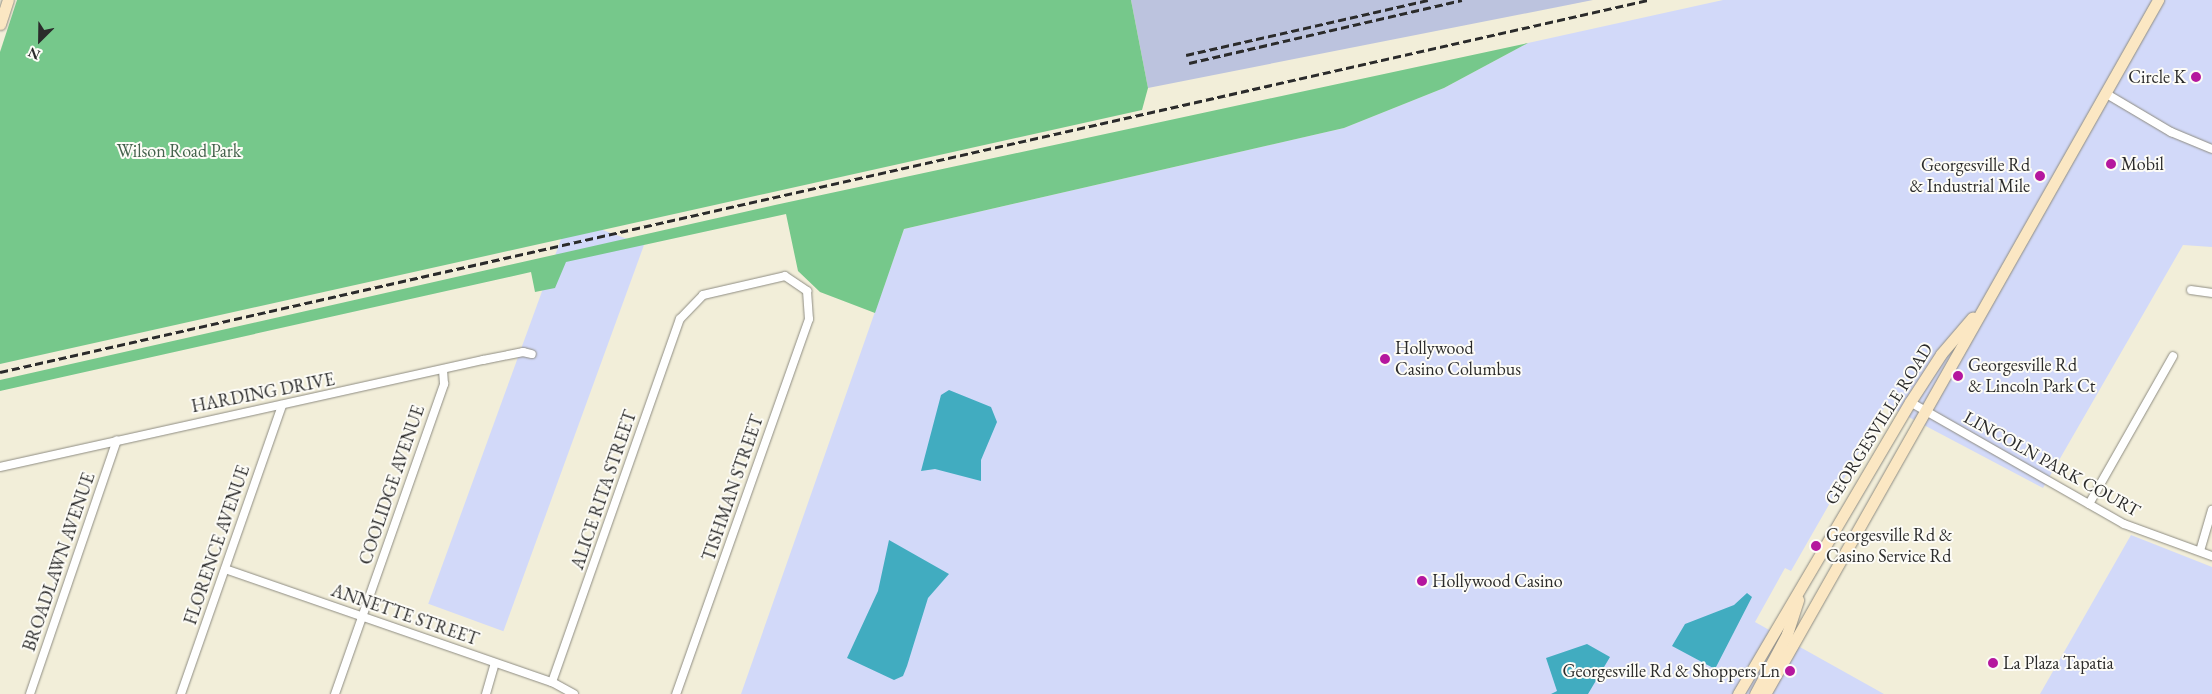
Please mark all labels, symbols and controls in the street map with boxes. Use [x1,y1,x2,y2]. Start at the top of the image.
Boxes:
north arrow [15,15,65,65]
text: N [25,43,43,64]
place label: Circle K [2128,66,2186,88]
marker: Circle K [2190,71,2202,83]
park label: Wilson Road Park [117,140,241,162]
place label: Mobil [2121,153,2164,175]
place label: Georgesville Rd & Industrial Mile [1910,155,2030,198]
marker: Mobil [2105,158,2117,170]
marker: Georgesville Rd & Industrial Mile [2034,170,2046,182]
place label: Hollywood Casino Columbus [1395,338,1521,380]
street label: GEORGESVILLE ROAD [1820,339,1938,509]
marker: Hollywood Casino Columbus [1379,353,1391,365]
place label: Georgesville Rd & Lincoln Park Ct [1968,355,2095,398]
street label: HARDING DRIVE [190,369,336,417]
marker: Georgesville Rd & Lincoln Park Ct [1952,370,1964,382]
street label: COOLIDGE AVENUE [355,402,429,568]
street label: LINCOLN PARK COURT [1960,407,2144,521]
street label: ALICE RITA STREET [567,408,641,572]
street label: TISHMAN STREET [698,412,768,564]
street label: FLORENCE AVENUE [180,462,254,628]
street label: BROADLAWN AVENUE [18,470,100,654]
place label: Georgesville Rd & Casino Service Rd [1826,525,1952,568]
marker: Georgesville Rd & Casino Service Rd [1810,540,1822,552]
place label: Hollywood Casino [1432,570,1563,592]
marker: Hollywood Casino [1416,575,1428,587]
street label: ANNETTE STREET [328,580,482,650]
place label: La Plaza Tapatia [2003,652,2114,674]
marker: La Plaza Tapatia [1987,657,1999,669]
place label: Georgesville Rd & Shoppers Ln [1562,660,1780,682]
marker: Georgesville Rd & Shoppers Ln [1784,665,1796,677]

